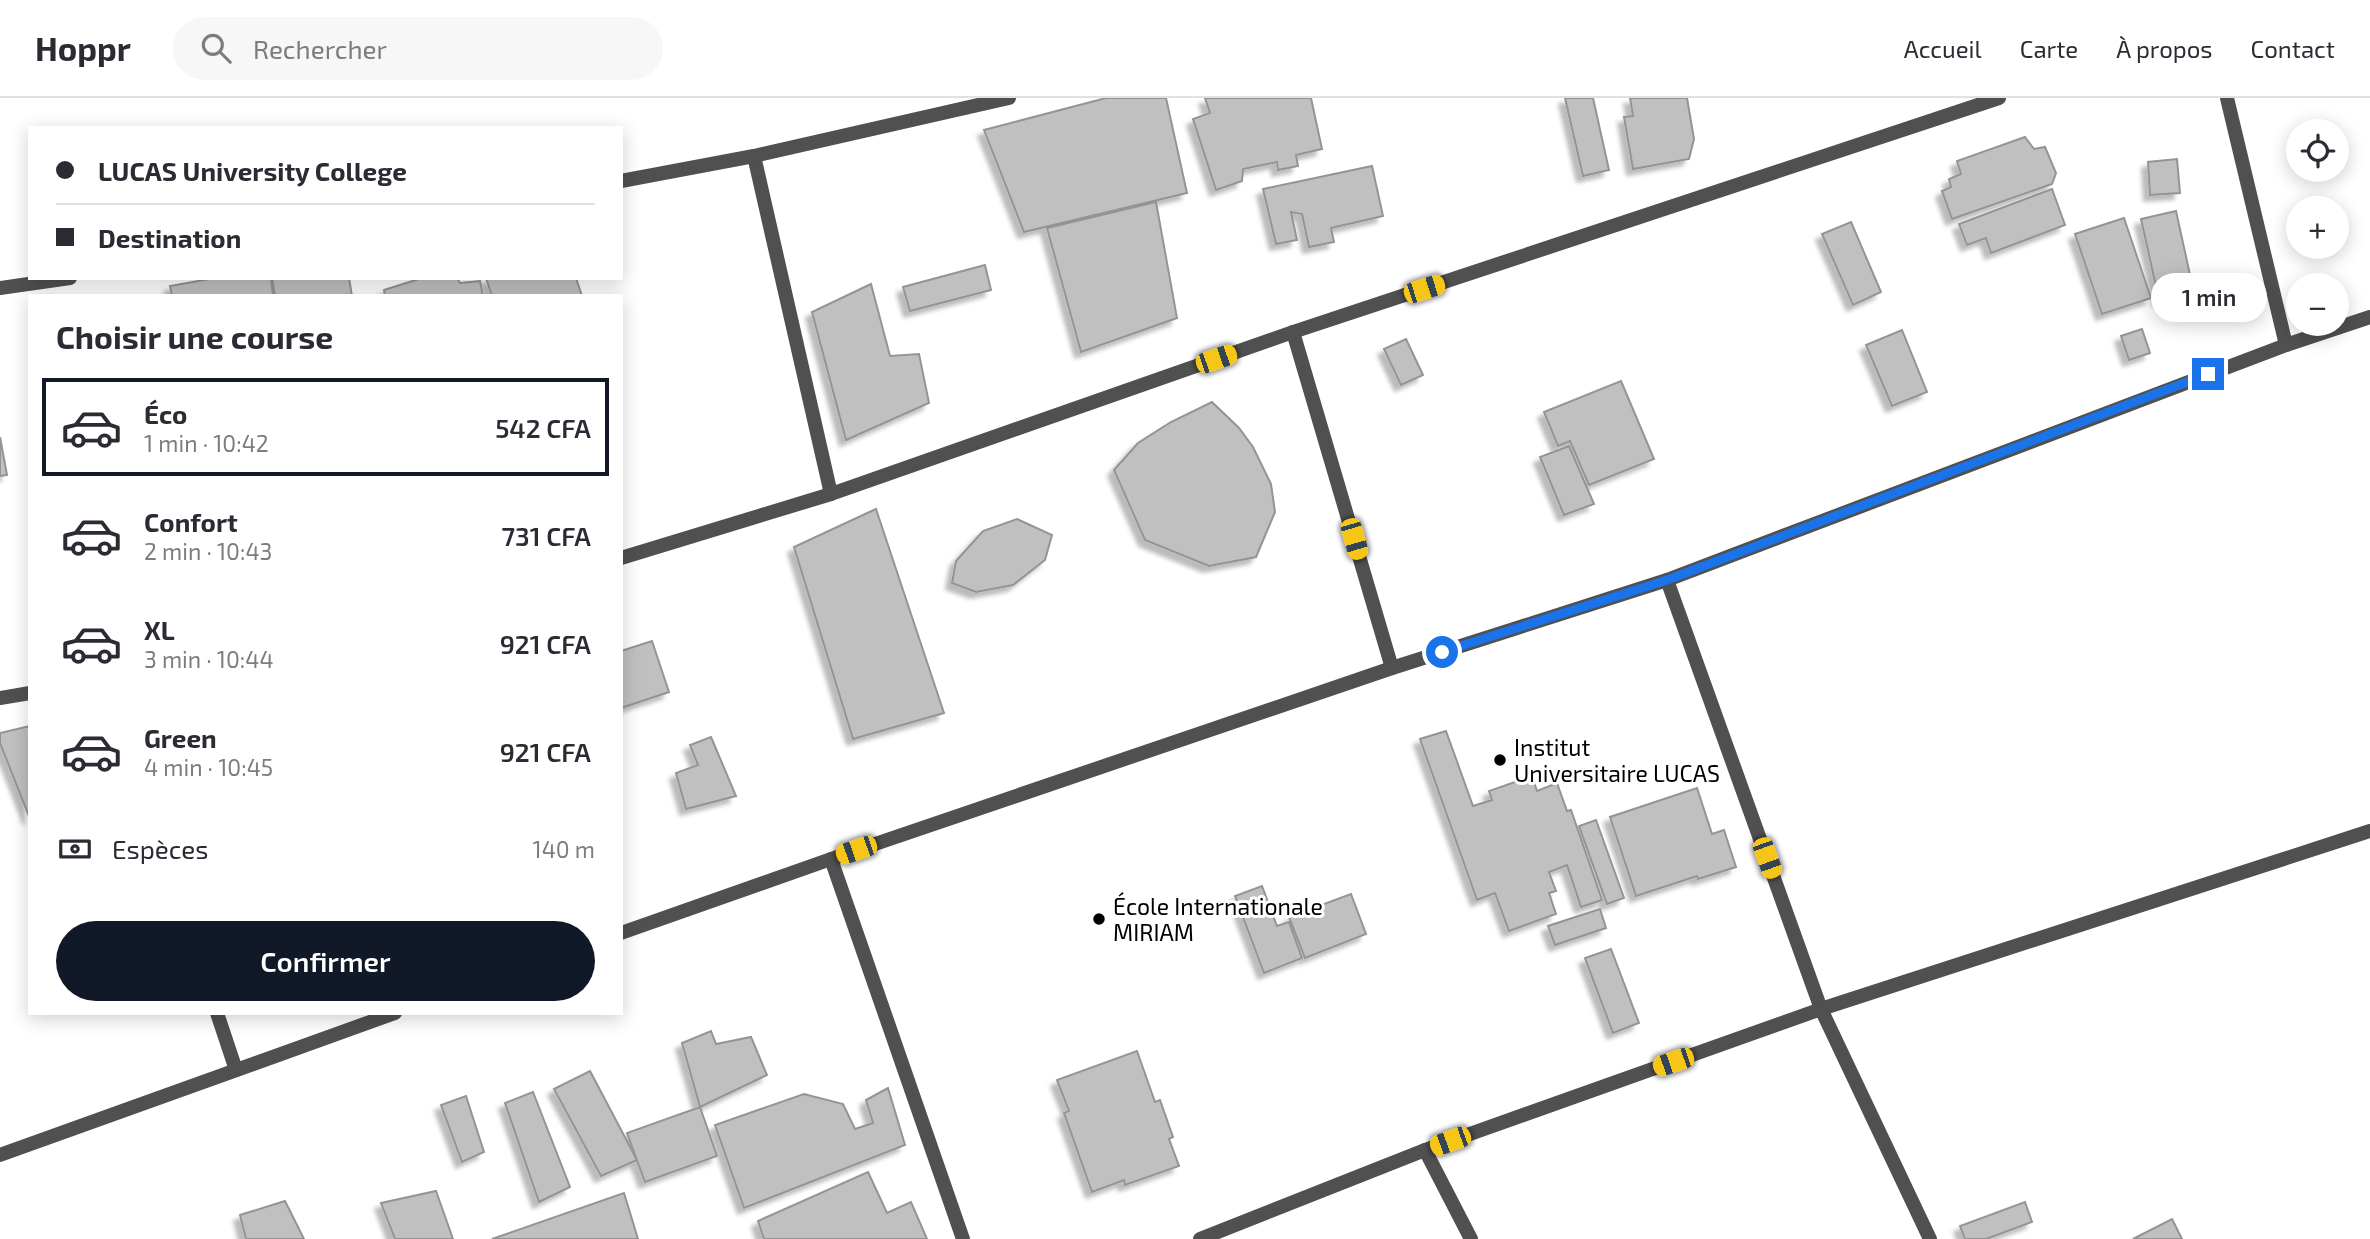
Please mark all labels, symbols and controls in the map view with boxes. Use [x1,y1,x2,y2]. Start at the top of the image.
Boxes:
search box [173,17,663,80]
text: Hoppr [35,28,131,68]
icon: search [197,29,235,67]
text: Rechercher [253,33,387,64]
text: Accueil [1904,34,1982,63]
text: Carte [2020,34,2078,63]
text: À propos [2116,34,2213,63]
text: Contact [2251,34,2335,63]
map controls [2286,119,2349,336]
button: locate [2286,119,2349,182]
text: LUCAS University College [98,155,407,186]
button: + [2286,196,2349,259]
text: Destination [98,222,241,253]
callout: 1 min [2150,272,2266,322]
car [1401,273,1448,305]
button: − [2286,273,2349,336]
text: 1 min [2182,283,2236,311]
text: Choisir une course [56,317,333,355]
car [1193,342,1240,376]
route end [2192,358,2224,390]
icon: car [60,396,123,459]
text: Éco [144,398,187,429]
text: 542 CFA [495,412,591,443]
text: 1 min · 10:42 [144,429,269,457]
icon: car [60,504,123,567]
text: Confort [144,506,238,537]
car [1339,516,1370,562]
text: 731 CFA [502,520,591,551]
text: 2 min · 10:43 [144,537,272,565]
icon: car [60,612,123,675]
text: XL [144,614,175,645]
text: 921 CFA [500,628,591,659]
route start [1426,636,1458,668]
text: 3 min · 10:44 [144,645,274,673]
icon: car [60,720,123,783]
text: Green [144,722,217,753]
place label: Institut Universitaire LUCAS [1514,733,1720,787]
text: 921 CFA [500,736,591,767]
marker: Institut Universitaire LUCAS [1492,752,1508,768]
text: 4 min · 10:45 [144,753,273,781]
icon: cash [56,830,94,868]
text: Espèces [112,833,209,864]
car [833,833,880,867]
text: 140 m [533,835,595,863]
car [1750,835,1785,881]
place label: École Internationale MIRIAM [1113,892,1323,946]
marker: École Internationale MIRIAM [1091,911,1107,927]
button: Confirmer [56,921,595,1001]
car [1650,1045,1697,1079]
car [1427,1124,1474,1158]

